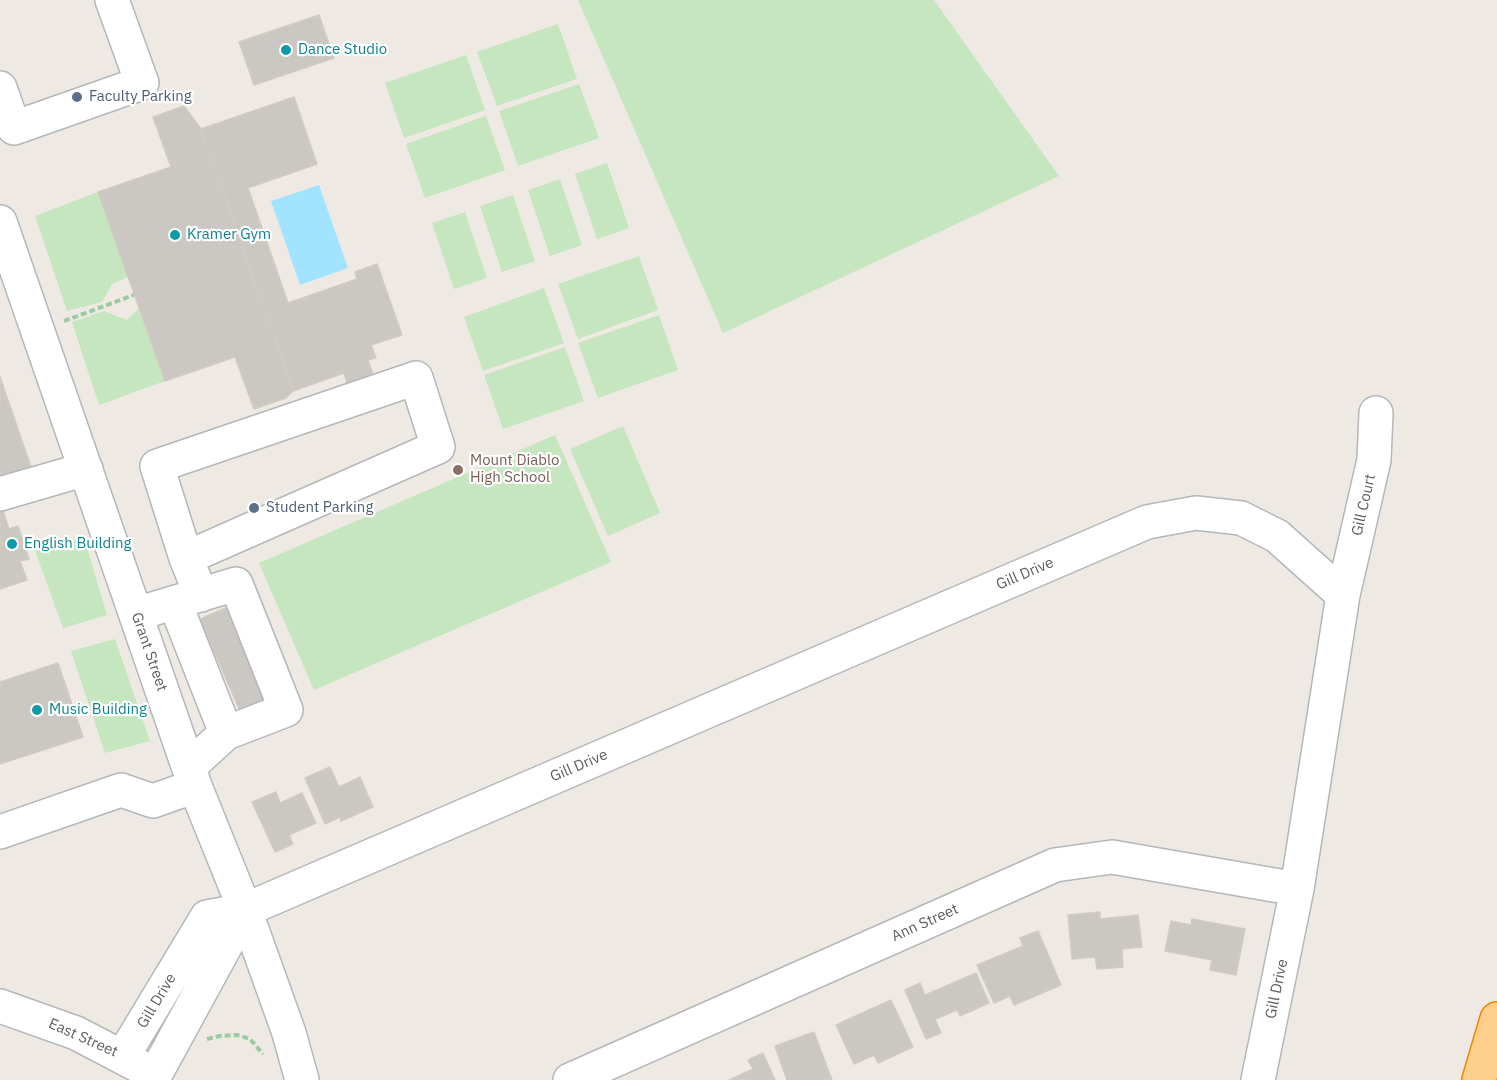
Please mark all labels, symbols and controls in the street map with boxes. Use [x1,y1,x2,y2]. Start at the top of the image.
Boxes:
place label: Dance Studio [298,41,387,59]
marker: Dance Studio [279,43,293,57]
place label: Faculty Parking [89,88,192,106]
marker: Faculty Parking [70,90,84,104]
place label: Kramer Gym [187,226,271,244]
marker: Kramer Gym [168,228,182,242]
place label: Mount Diablo High School [470,452,559,487]
marker: Mount Diablo High School [451,463,465,477]
street label: Gill Court [1348,472,1380,538]
place label: Student Parking [266,499,373,517]
marker: Student Parking [247,501,261,515]
place label: English Building [24,535,131,553]
marker: English Building [5,537,19,551]
street label: Gill Drive [994,554,1056,594]
street label: Grant Street [127,610,171,694]
place label: Music Building [49,701,147,719]
marker: Music Building [30,703,44,717]
street label: Gill Drive [548,746,610,786]
street label: Ann Street [889,900,961,946]
street label: Gill Drive [1262,957,1292,1021]
street label: Gill Drive [134,970,180,1032]
street label: East Street [46,1015,120,1061]

